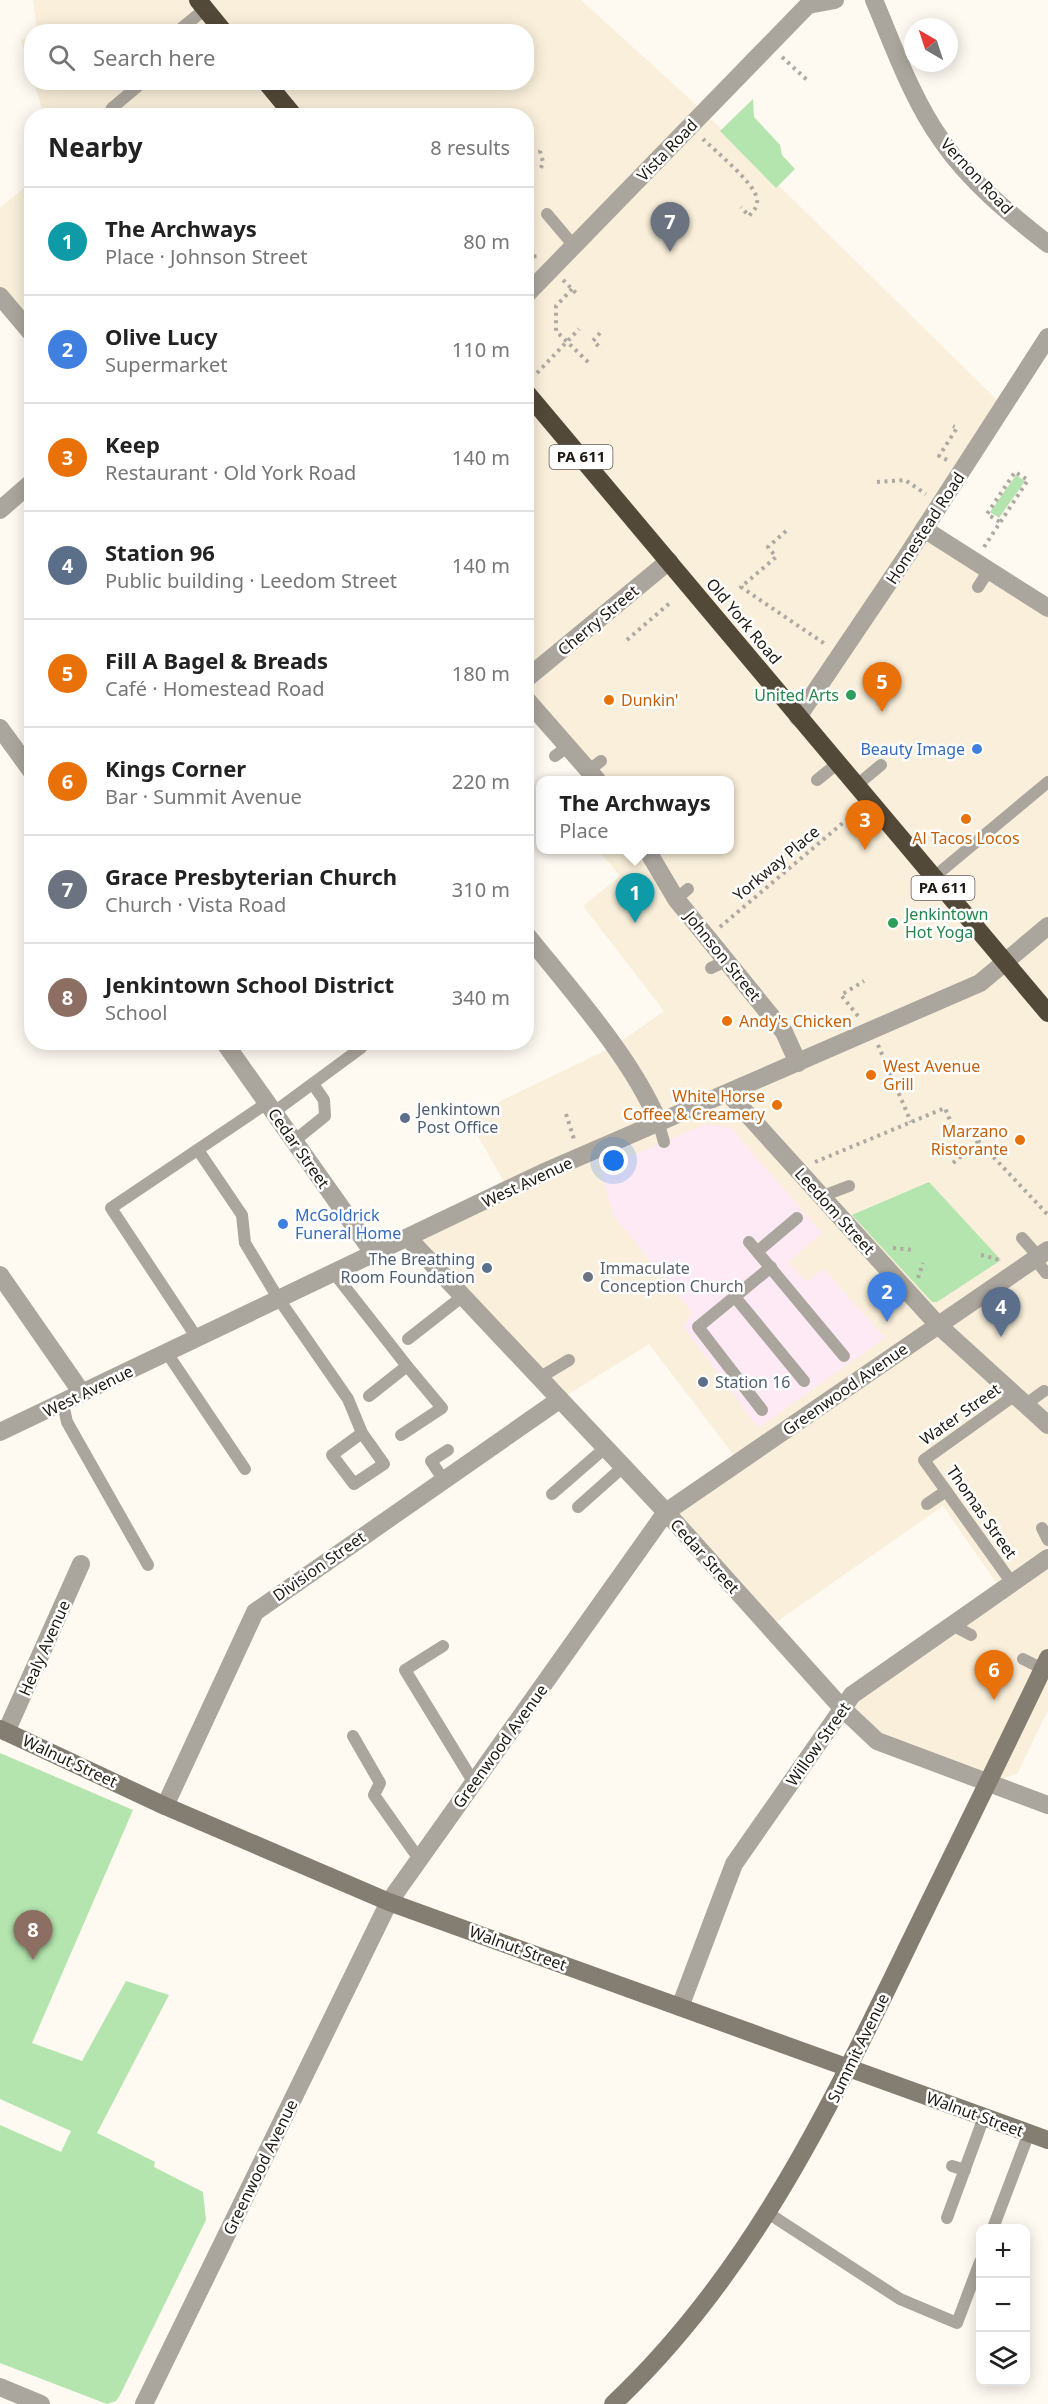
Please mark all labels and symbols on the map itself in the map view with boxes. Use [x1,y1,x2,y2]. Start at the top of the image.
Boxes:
north arrow [904,18,958,72]
street label: Vista Road [632,114,702,186]
street label: Vernon Road [936,133,1018,219]
pin: 7 [650,202,690,252]
road number: PA 611 [550,445,612,469]
street label: Homestead Road [881,468,969,588]
street label: Old York Road [701,573,787,669]
street label: Cherry Street [553,580,643,660]
pin: 5 [862,662,902,712]
place label: United Arts [754,684,839,706]
marker: United Arts [844,688,858,702]
place label: Dunkin' [621,689,678,711]
marker: Dunkin' [602,693,616,707]
place label: Beauty Image [860,738,965,760]
marker: Beauty Image [970,742,984,756]
pin: 3 [846,800,884,850]
marker: Al Tacos Locos [959,812,973,826]
street label: Yorkway Place [728,820,824,906]
place label: Al Tacos Locos [912,827,1020,849]
pin: 1 [616,874,654,923]
road number: PA 611 [912,876,974,900]
place label: Jenkintown Hot Yoga [903,903,988,943]
street label: Johnson Street [679,905,766,1006]
marker: Jenkintown Hot Yoga [886,916,900,930]
place label: Andy's Chicken [739,1010,852,1032]
marker: Andy's Chicken [720,1014,734,1028]
place label: West Avenue Grill [883,1055,980,1095]
marker: West Avenue Grill [864,1068,878,1082]
place label: White Horse Coffee & Creamery [623,1085,766,1125]
place label: Jenkintown Post Office [415,1098,500,1138]
marker: White Horse Coffee & Creamery [770,1098,784,1112]
street label: Cedar Street [263,1103,335,1193]
marker: Jenkintown Post Office [398,1111,412,1125]
place label: Marzano Ristorante [931,1120,1008,1160]
marker: Marzano Ristorante [1013,1133,1027,1147]
your location [599,1146,628,1175]
street label: West Avenue [478,1151,576,1213]
street label: Leedom Street [790,1163,880,1259]
place label: McGoldrick Funeral Home [295,1204,401,1244]
marker: McGoldrick Funeral Home [276,1217,290,1231]
place label: The Breathing Room Foundation [341,1248,475,1288]
place label: Immaculate Conception Church [600,1257,744,1297]
marker: The Breathing Room Foundation [480,1261,494,1275]
marker: Immaculate Conception Church [581,1270,595,1284]
pin: 2 [868,1272,906,1322]
pin: 4 [982,1288,1020,1337]
street label: Greenwood Avenue [778,1338,912,1440]
street label: West Avenue [39,1360,137,1422]
place label: Station 16 [715,1371,790,1393]
marker: Station 16 [696,1375,710,1389]
street label: Water Street [915,1378,1005,1450]
street label: Thomas Street [942,1461,1022,1563]
street label: Cedar Street [666,1514,745,1598]
street label: Division Street [268,1526,370,1606]
street label: Healy Avenue [13,1597,75,1699]
pin: 6 [974,1650,1014,1700]
street label: Greenwood Avenue [448,1680,552,1812]
street label: Willow Street [781,1697,855,1790]
street label: Walnut Street [19,1729,121,1793]
pin: 8 [14,1910,52,1960]
street label: Walnut Street [466,1920,570,1976]
street label: Summit Avenue [822,1990,894,2106]
street label: Walnut Street [923,2086,1027,2142]
street label: Greenwood Avenue [218,2096,302,2238]

